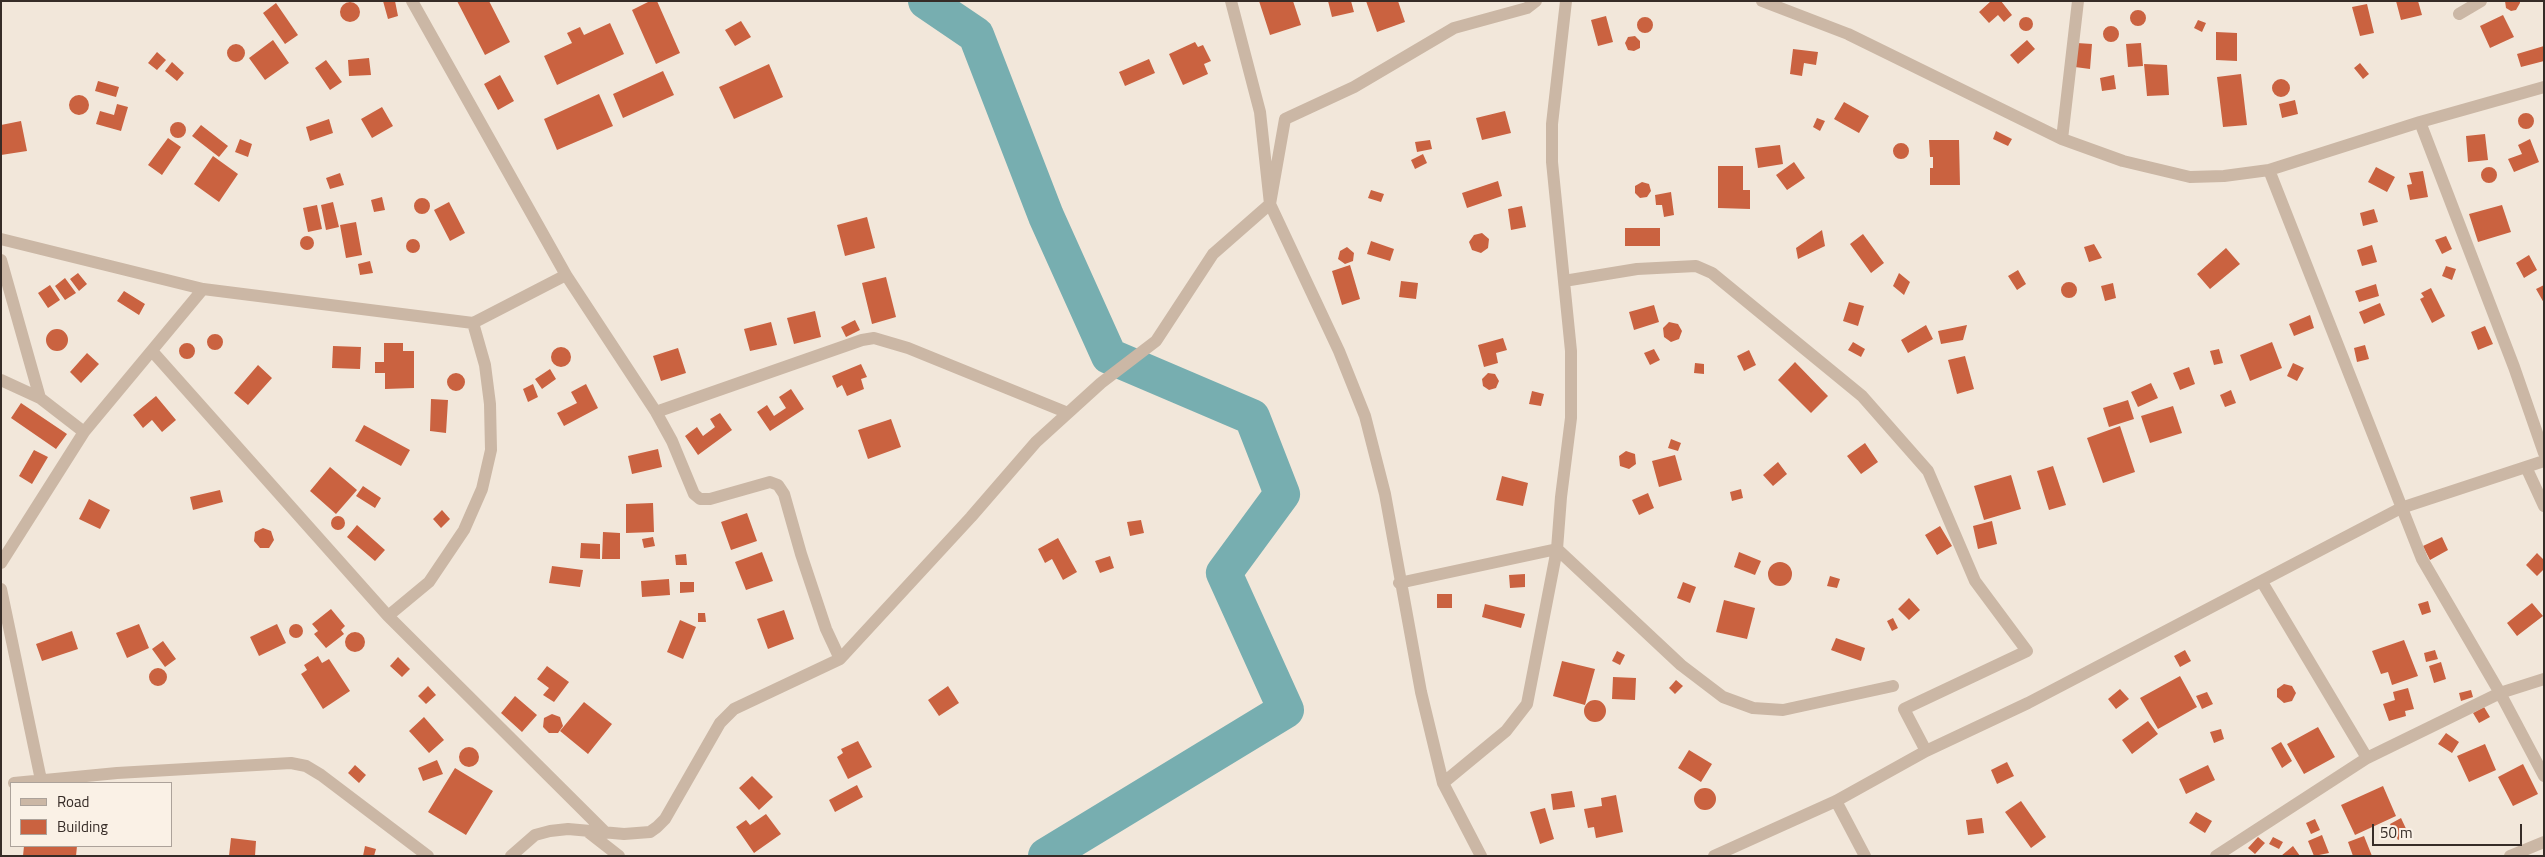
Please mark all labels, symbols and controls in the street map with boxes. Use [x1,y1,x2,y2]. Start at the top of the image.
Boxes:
legend [10,782,172,847]
text: Road [57,790,89,813]
scale bar [2375,814,2525,846]
text: Building [57,815,108,838]
text: 50 m [2380,821,2413,844]

